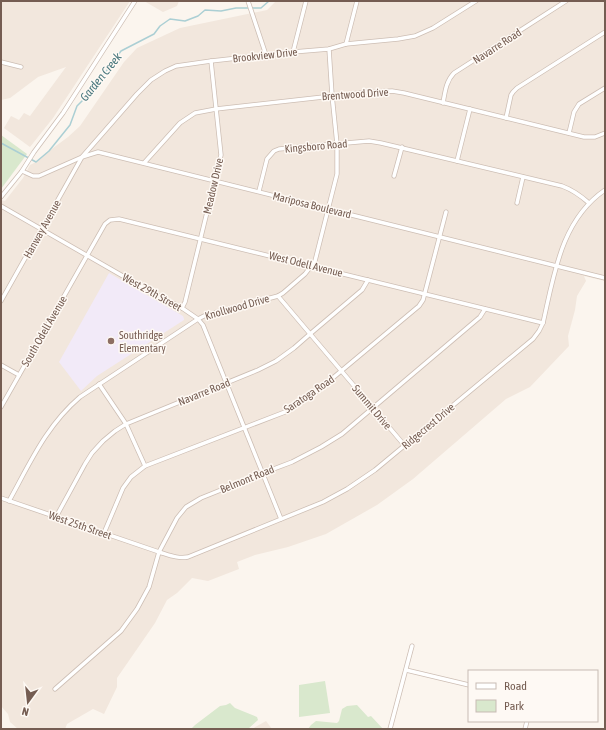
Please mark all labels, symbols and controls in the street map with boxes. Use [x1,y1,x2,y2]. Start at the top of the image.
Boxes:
street label: Navarre Road [471,26,523,66]
street label: Brookview Drive [232,46,298,64]
water label: Garden Creek [77,49,125,104]
street label: Brentwood Drive [321,86,389,102]
street label: Kingsboro Road [284,137,348,155]
street label: Meadow Drive [201,157,225,215]
street label: Mariposa Boulevard [271,189,353,221]
street label: Hanway Avenue [21,198,63,260]
street label: West Odell Avenue [268,249,344,279]
street label: West 29th Street [120,271,184,313]
street label: Knollwood Drive [203,292,271,322]
street label: South Odell Avenue [19,294,69,368]
place label: Southridge Elementary [119,329,166,354]
marker: Southridge Elementary [106,336,116,346]
street label: Saratoga Road [282,373,336,415]
street label: Navarre Road [176,376,232,408]
street label: Summit Drive [350,382,394,432]
street label: Ridgecrest Drive [399,401,457,451]
street label: Belmont Road [218,463,276,495]
street label: West 25th Street [47,509,113,541]
legend [468,670,598,722]
text: Road [504,679,527,693]
north arrow [8,682,48,722]
text: Park [504,699,525,713]
text: N [21,705,30,718]

